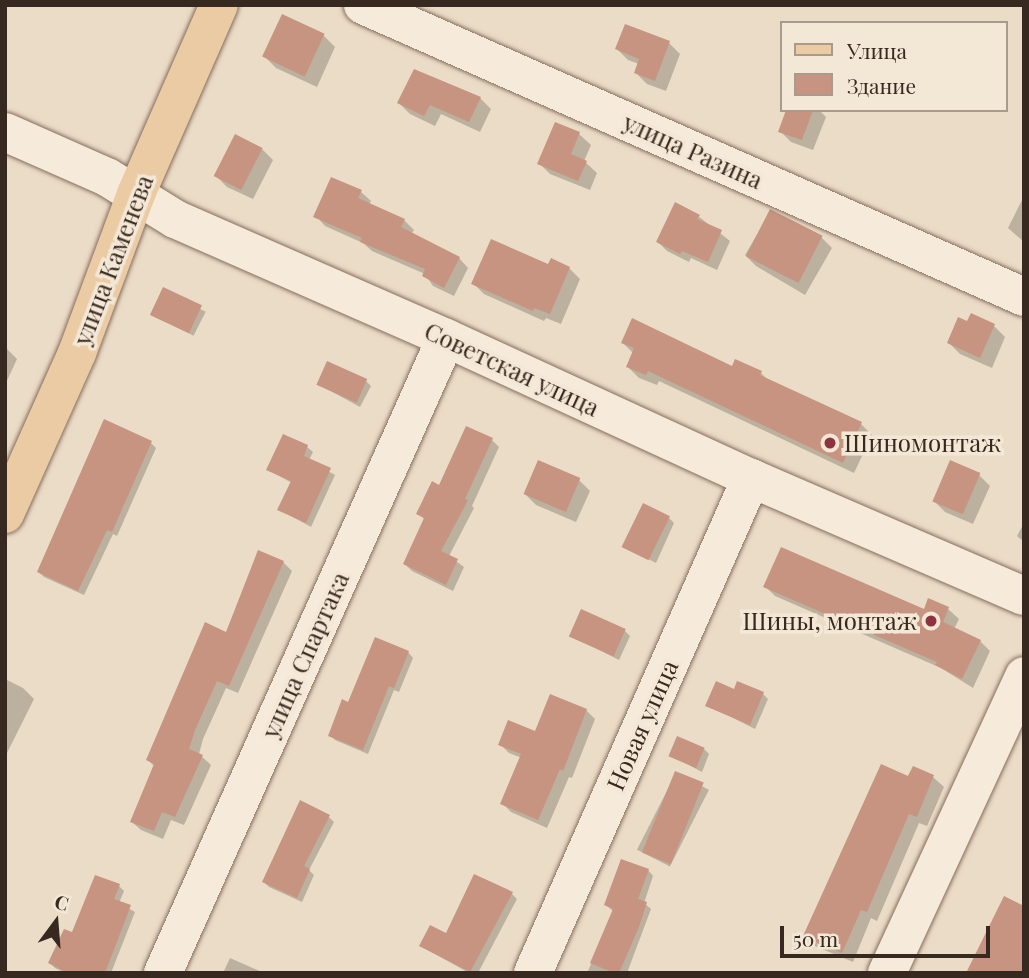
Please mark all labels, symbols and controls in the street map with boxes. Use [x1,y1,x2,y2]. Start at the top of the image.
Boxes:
legend [780,21,1008,112]
text: Улица [847,36,907,64]
text: Здание [847,71,916,99]
street label: улица Разина [619,107,767,195]
street label: улица Каменева [67,171,159,349]
street label: Советская улица [420,316,604,422]
place label: Шиномонтаж [844,429,1001,457]
marker: Шиномонтаж [822,435,838,451]
street label: улица Спартака [255,567,355,743]
place label: Шины, монтаж [742,607,917,635]
marker: Шины, монтаж [923,613,939,629]
street label: Новая улица [600,655,684,795]
north arrow [21,887,91,957]
text: С [52,887,72,916]
scale bar [784,912,994,956]
text: 50 m [793,924,838,952]

